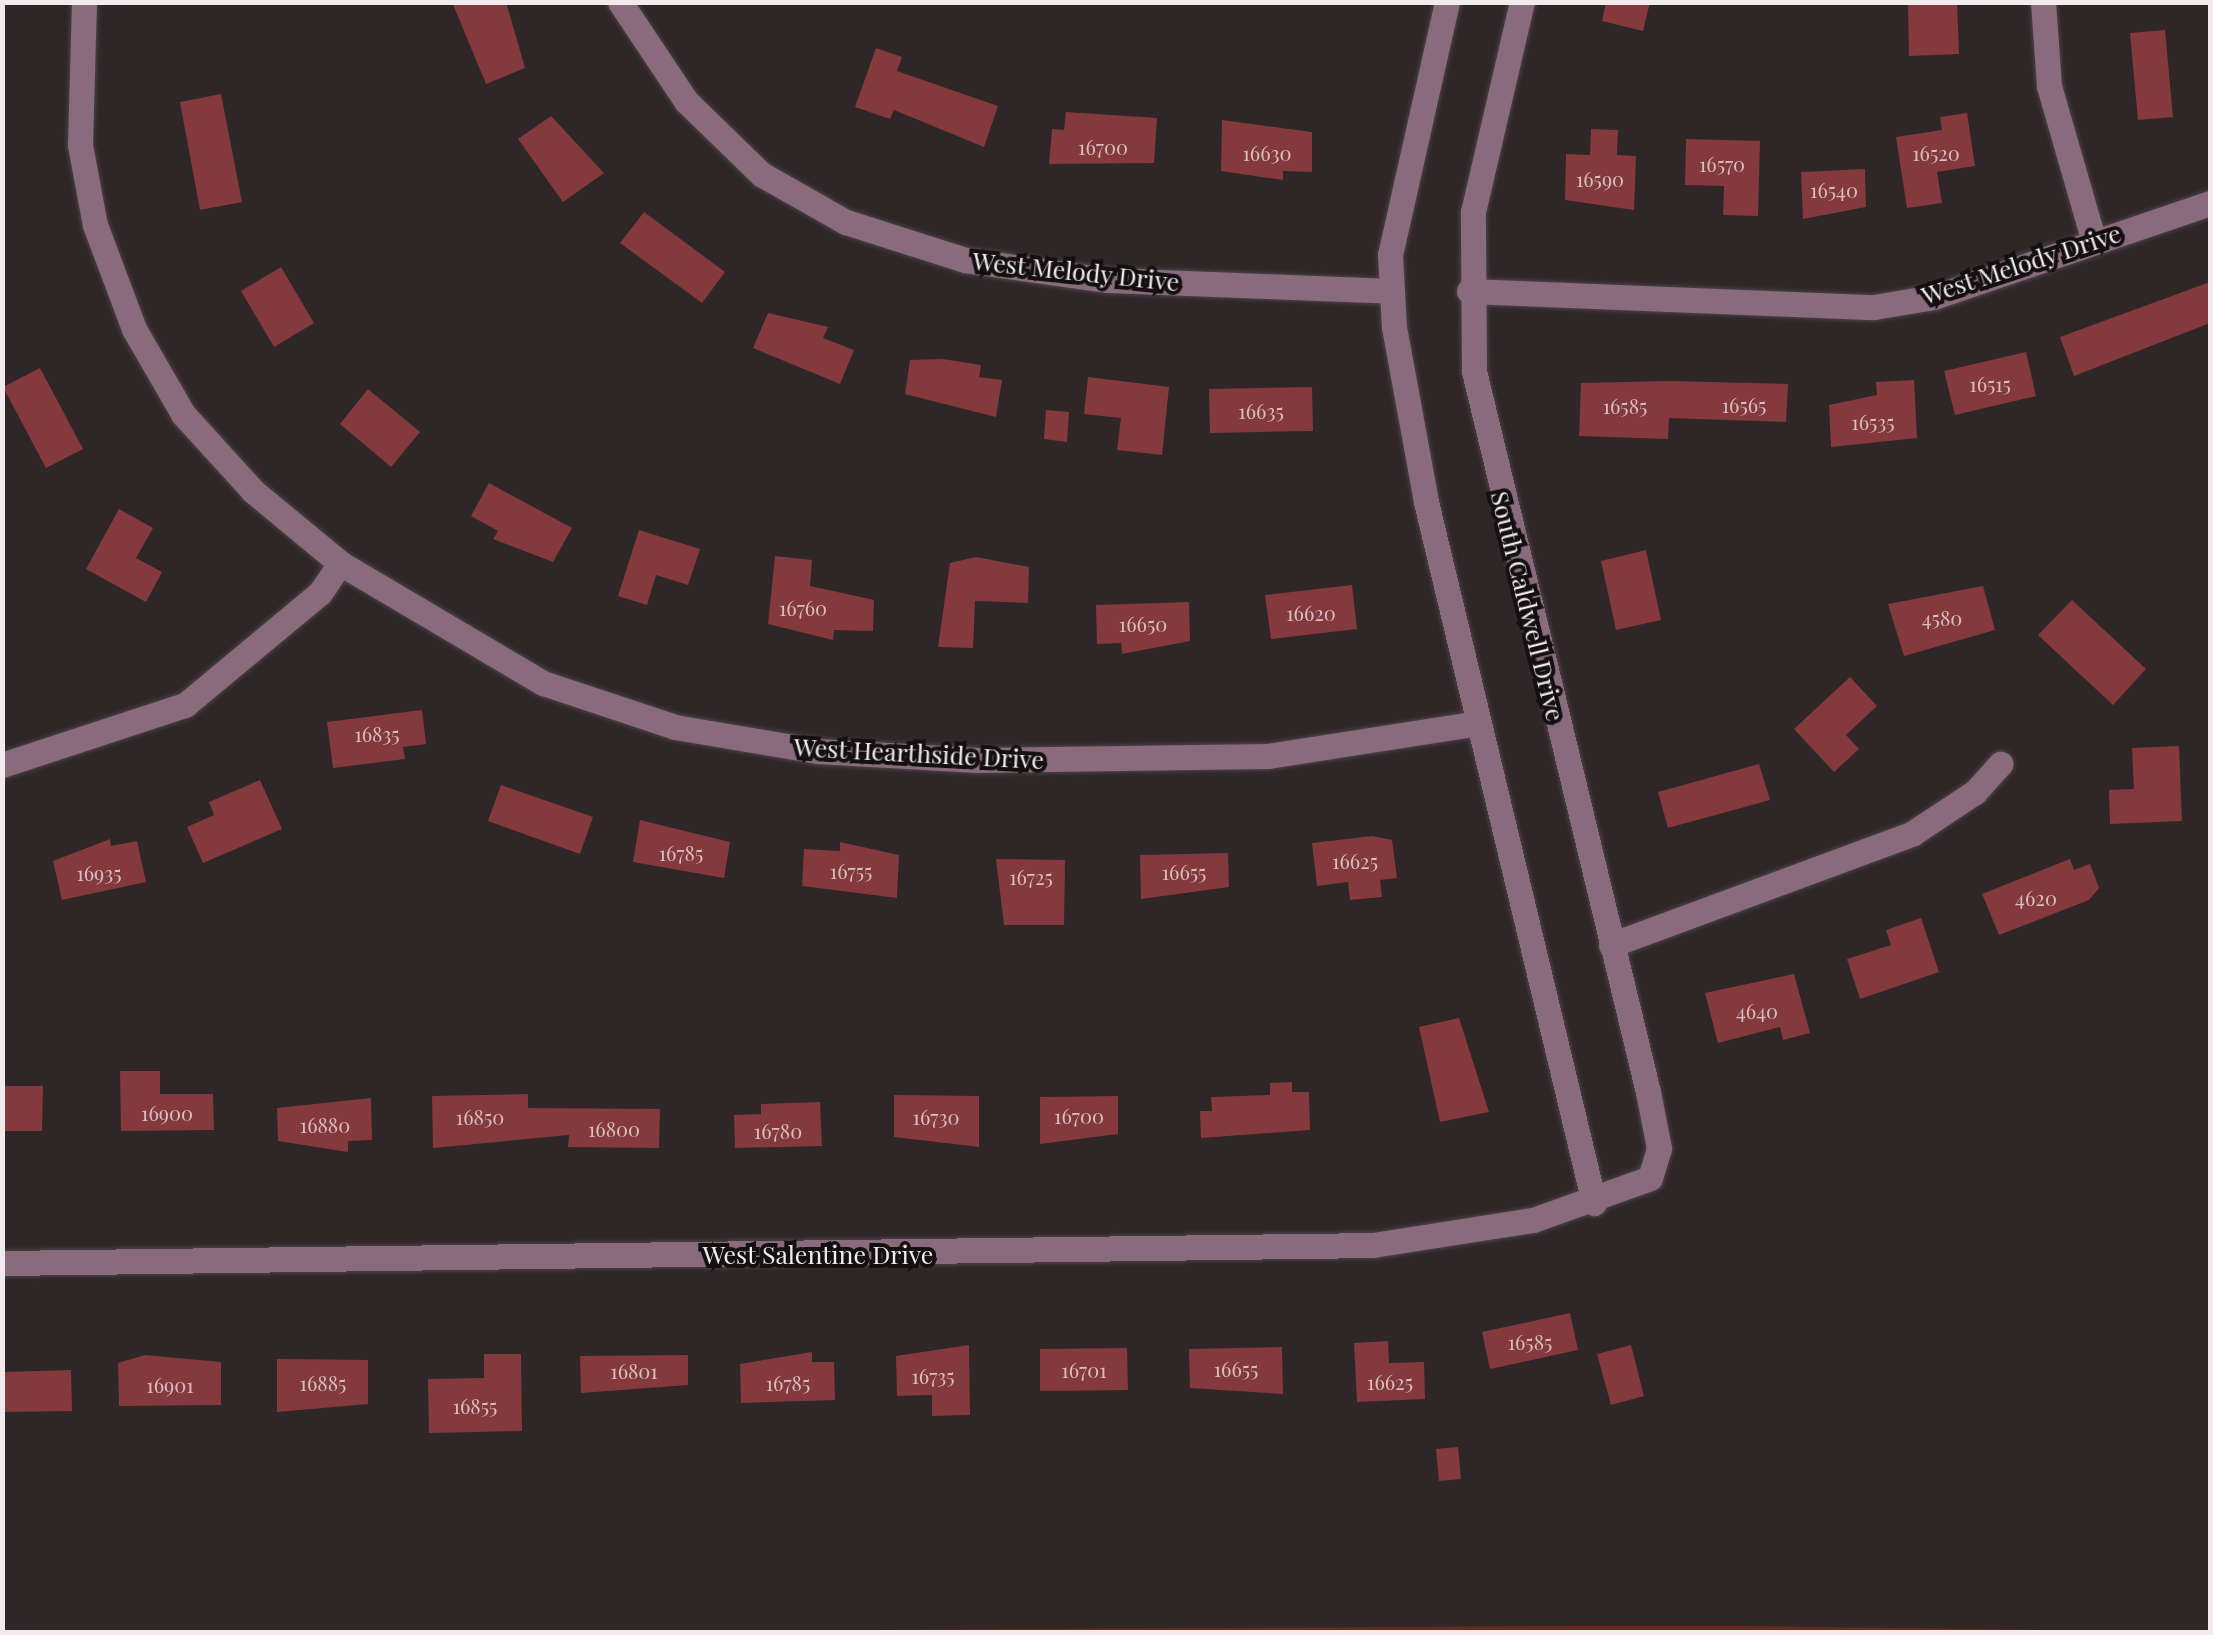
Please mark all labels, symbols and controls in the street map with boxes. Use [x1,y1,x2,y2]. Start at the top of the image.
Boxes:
house number: 16700 [1078,134,1128,158]
house number: 16630 [1242,140,1292,164]
house number: 16520 [1912,140,1960,164]
house number: 16570 [1699,151,1745,175]
house number: 16590 [1576,166,1624,190]
house number: 16540 [1810,177,1858,201]
street label: West Melody Drive [1917,217,2125,311]
street label: West Melody Drive [971,245,1181,297]
house number: 16515 [1969,371,2011,395]
house number: 16565 [1722,392,1766,416]
house number: 16585 [1603,393,1647,417]
house number: 16635 [1238,398,1284,422]
house number: 16535 [1851,409,1895,433]
street label: South Caldwell Drive [1485,488,1571,724]
house number: 16760 [779,595,827,619]
house number: 16620 [1286,600,1336,624]
house number: 4580 [1922,605,1962,629]
house number: 16650 [1119,611,1167,635]
house number: 16835 [354,721,400,745]
street label: West Hearthside Drive [793,731,1045,775]
house number: 16785 [659,840,703,864]
house number: 16625 [1332,848,1378,872]
house number: 16755 [830,858,872,882]
house number: 16655 [1162,859,1206,883]
house number: 16935 [76,860,122,884]
house number: 16725 [1009,864,1053,888]
house number: 4620 [2015,885,2057,909]
house number: 4640 [1736,998,1778,1022]
house number: 16900 [141,1100,193,1124]
house number: 16700 [1054,1103,1104,1127]
house number: 16850 [456,1104,504,1128]
house number: 16730 [913,1104,959,1128]
house number: 16880 [300,1112,350,1136]
house number: 16800 [588,1116,640,1140]
house number: 16780 [754,1118,802,1142]
street label: West Salentine Drive [702,1239,934,1269]
house number: 16585 [1508,1329,1552,1353]
house number: 16655 [1214,1356,1258,1380]
house number: 16701 [1061,1357,1107,1381]
house number: 16801 [610,1358,658,1382]
house number: 16735 [911,1363,955,1387]
house number: 16625 [1367,1369,1413,1393]
house number: 16885 [300,1370,346,1394]
house number: 16785 [766,1370,810,1394]
house number: 16901 [146,1372,194,1396]
house number: 16855 [453,1393,497,1417]

